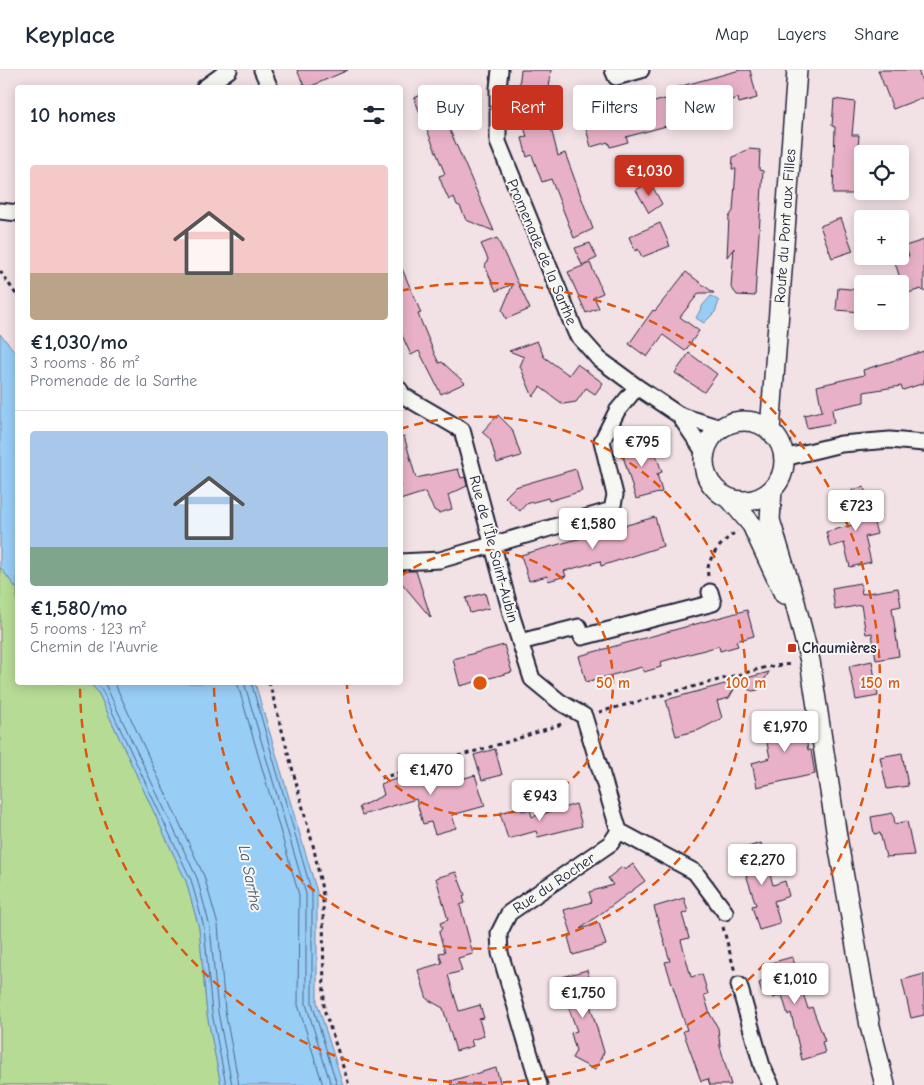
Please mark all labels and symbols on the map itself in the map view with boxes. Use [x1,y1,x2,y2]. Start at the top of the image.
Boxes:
street label: Route du Pont aux Filles [771,148,799,304]
pin: €1,030 [608,154,690,197]
street label: Promenade de la Sarthe [503,176,581,328]
pin: €795 [612,426,672,468]
street label: Rue de l'Île Saint-Aubin [466,473,523,625]
pin: €723 [826,490,886,532]
pin: €1,580 [552,508,634,550]
place label: Chaumières [802,639,877,657]
marker: Chaumières [786,642,798,654]
centre of rings [471,674,489,692]
text: 50 m [596,674,630,692]
text: 100 m [726,674,766,692]
text: 150 m [860,674,900,692]
pin: €1,970 [744,710,826,753]
pin: €1,470 [390,754,472,796]
pin: €943 [510,780,570,822]
water label: La Sarthe [235,844,265,912]
pin: €2,270 [721,844,803,886]
street label: Rue du Rocher [510,849,599,917]
pin: €1,010 [754,962,836,1005]
pin: €1,750 [542,976,624,1019]

